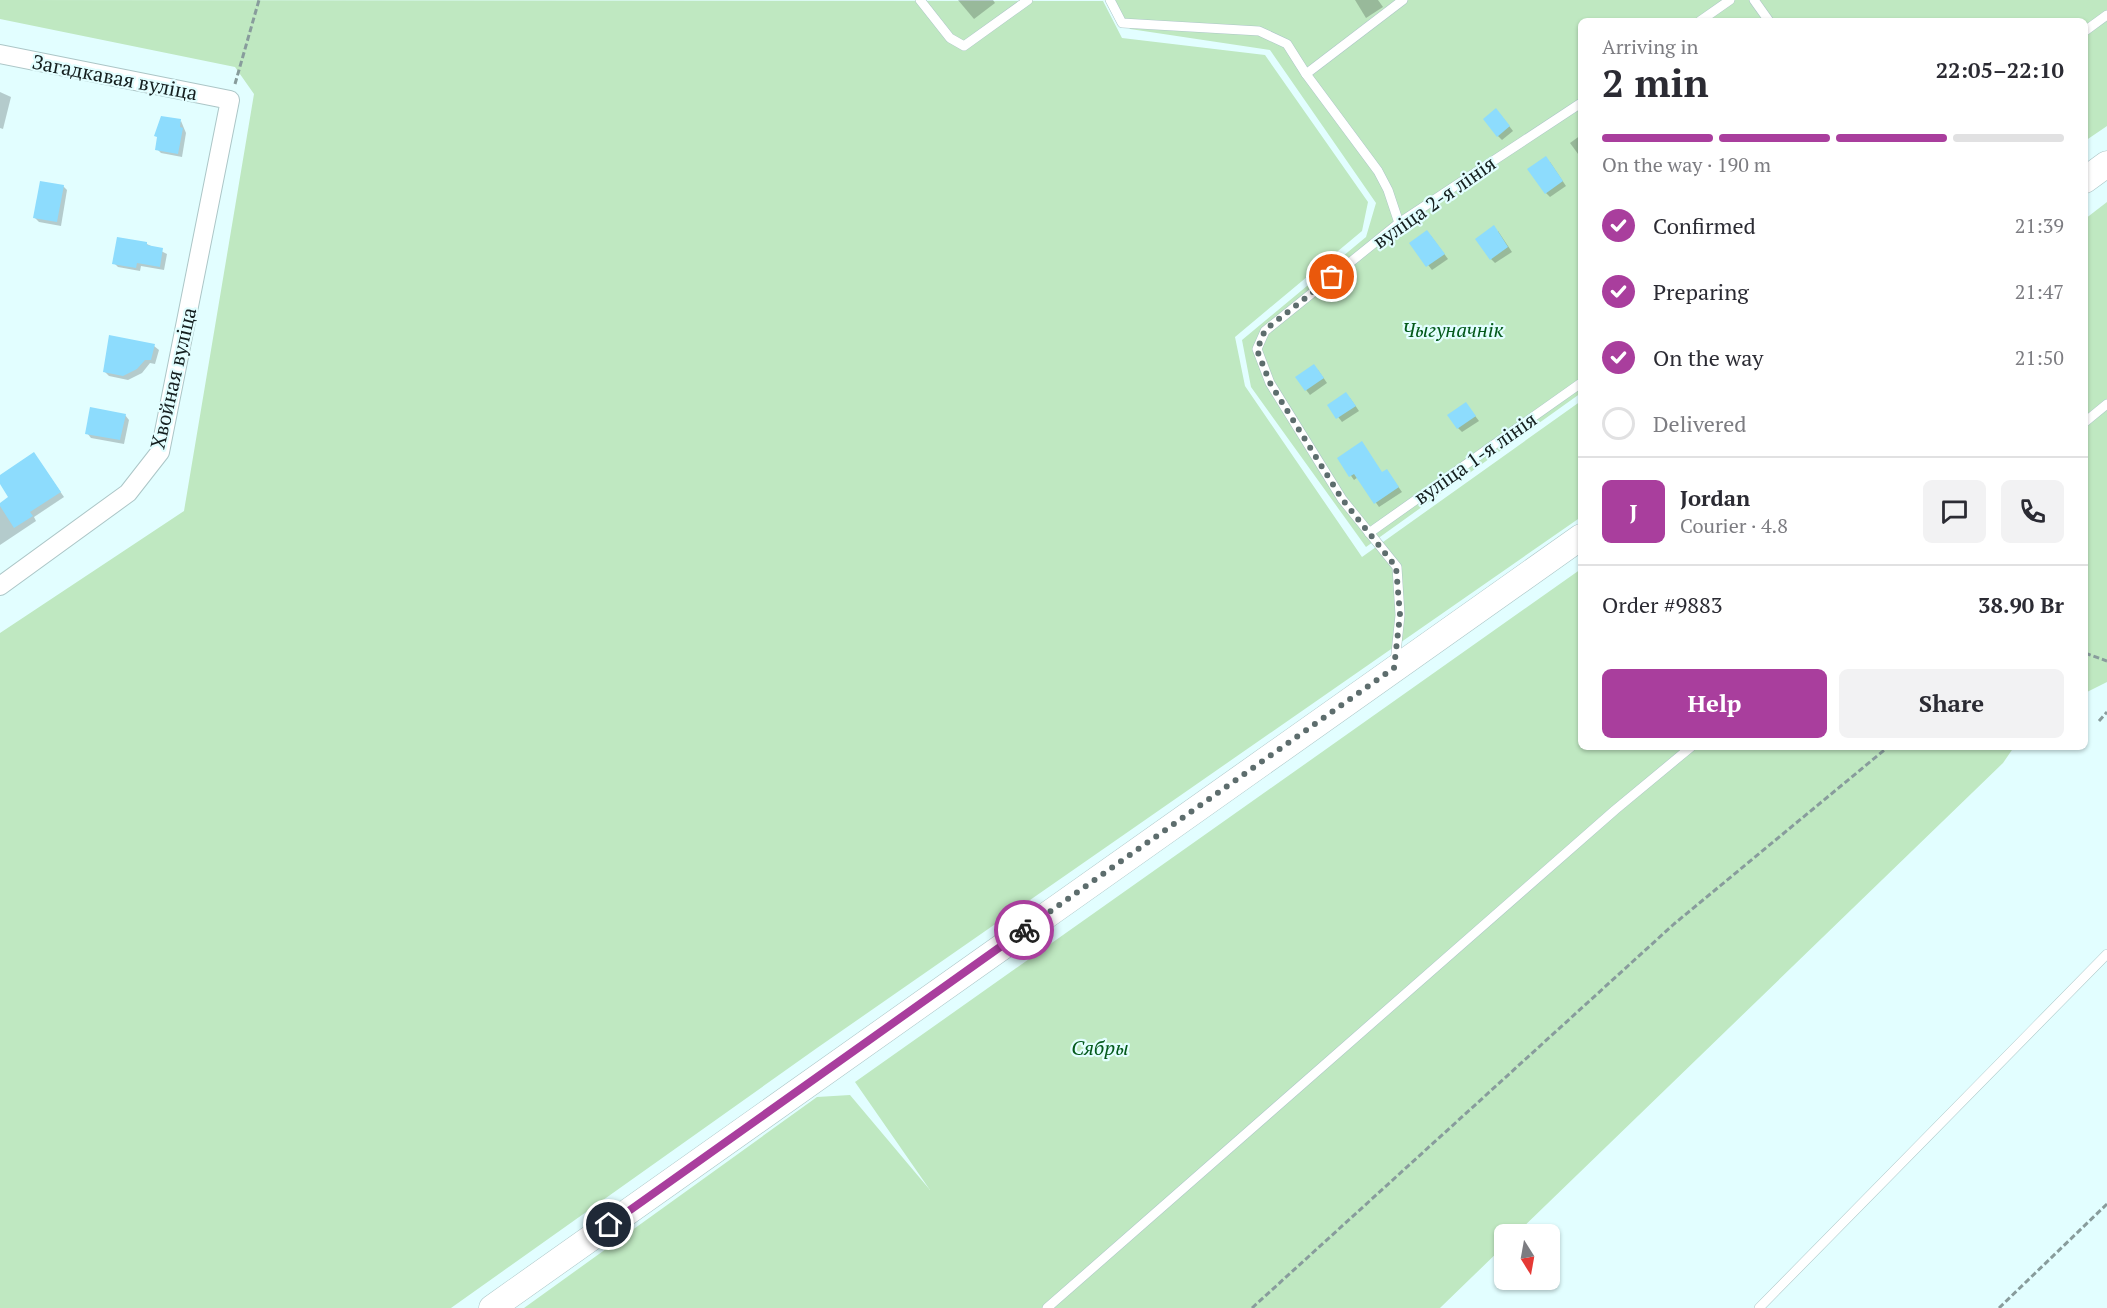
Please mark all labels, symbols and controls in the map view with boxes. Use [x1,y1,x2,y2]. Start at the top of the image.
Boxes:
text: Arriving in [1602,33,1698,60]
street label: Загадкавая вуліца [30,48,200,106]
text: 22:05–22:10 [1936,55,2064,84]
text: 2 min [1602,56,1709,108]
street label: вуліца 2-я лінія [1367,150,1501,254]
text: On the way · 190 m [1602,151,1771,178]
icon: check [1602,209,1635,242]
text: Confirmed [1653,211,1756,240]
text: 21:39 [2015,212,2064,239]
pin [1306,251,1357,302]
icon: bag [1315,260,1348,293]
icon: check [1602,275,1635,308]
text: Preparing [1653,277,1749,306]
text: 21:47 [2015,278,2064,305]
street label: Хвойная вуліца [144,305,202,451]
park label: Чыгуначнік [1402,316,1504,343]
icon: check [1602,341,1635,374]
text: On the way [1653,343,1763,372]
text: 21:50 [2015,344,2064,371]
street label: вуліца 1-я лінія [1408,406,1542,510]
text: Delivered [1653,409,1746,438]
button: chat [1923,480,1986,543]
button: phone [2001,480,2064,543]
text: Jordan [1680,483,1750,512]
text: J [1629,497,1638,526]
text: Courier · 4.8 [1680,512,1788,539]
text: Order #9883 [1602,590,1722,619]
text: 38.90 Br [1978,590,2064,619]
button: Help [1602,669,1827,738]
button: Share [1839,669,2064,738]
courier [994,900,1054,960]
icon: bike [1008,914,1041,947]
park label: Сябры [1071,1034,1129,1061]
pin [583,1199,634,1250]
icon: home [592,1208,625,1241]
north arrow [1494,1224,1560,1290]
map controls [1494,1224,1560,1290]

